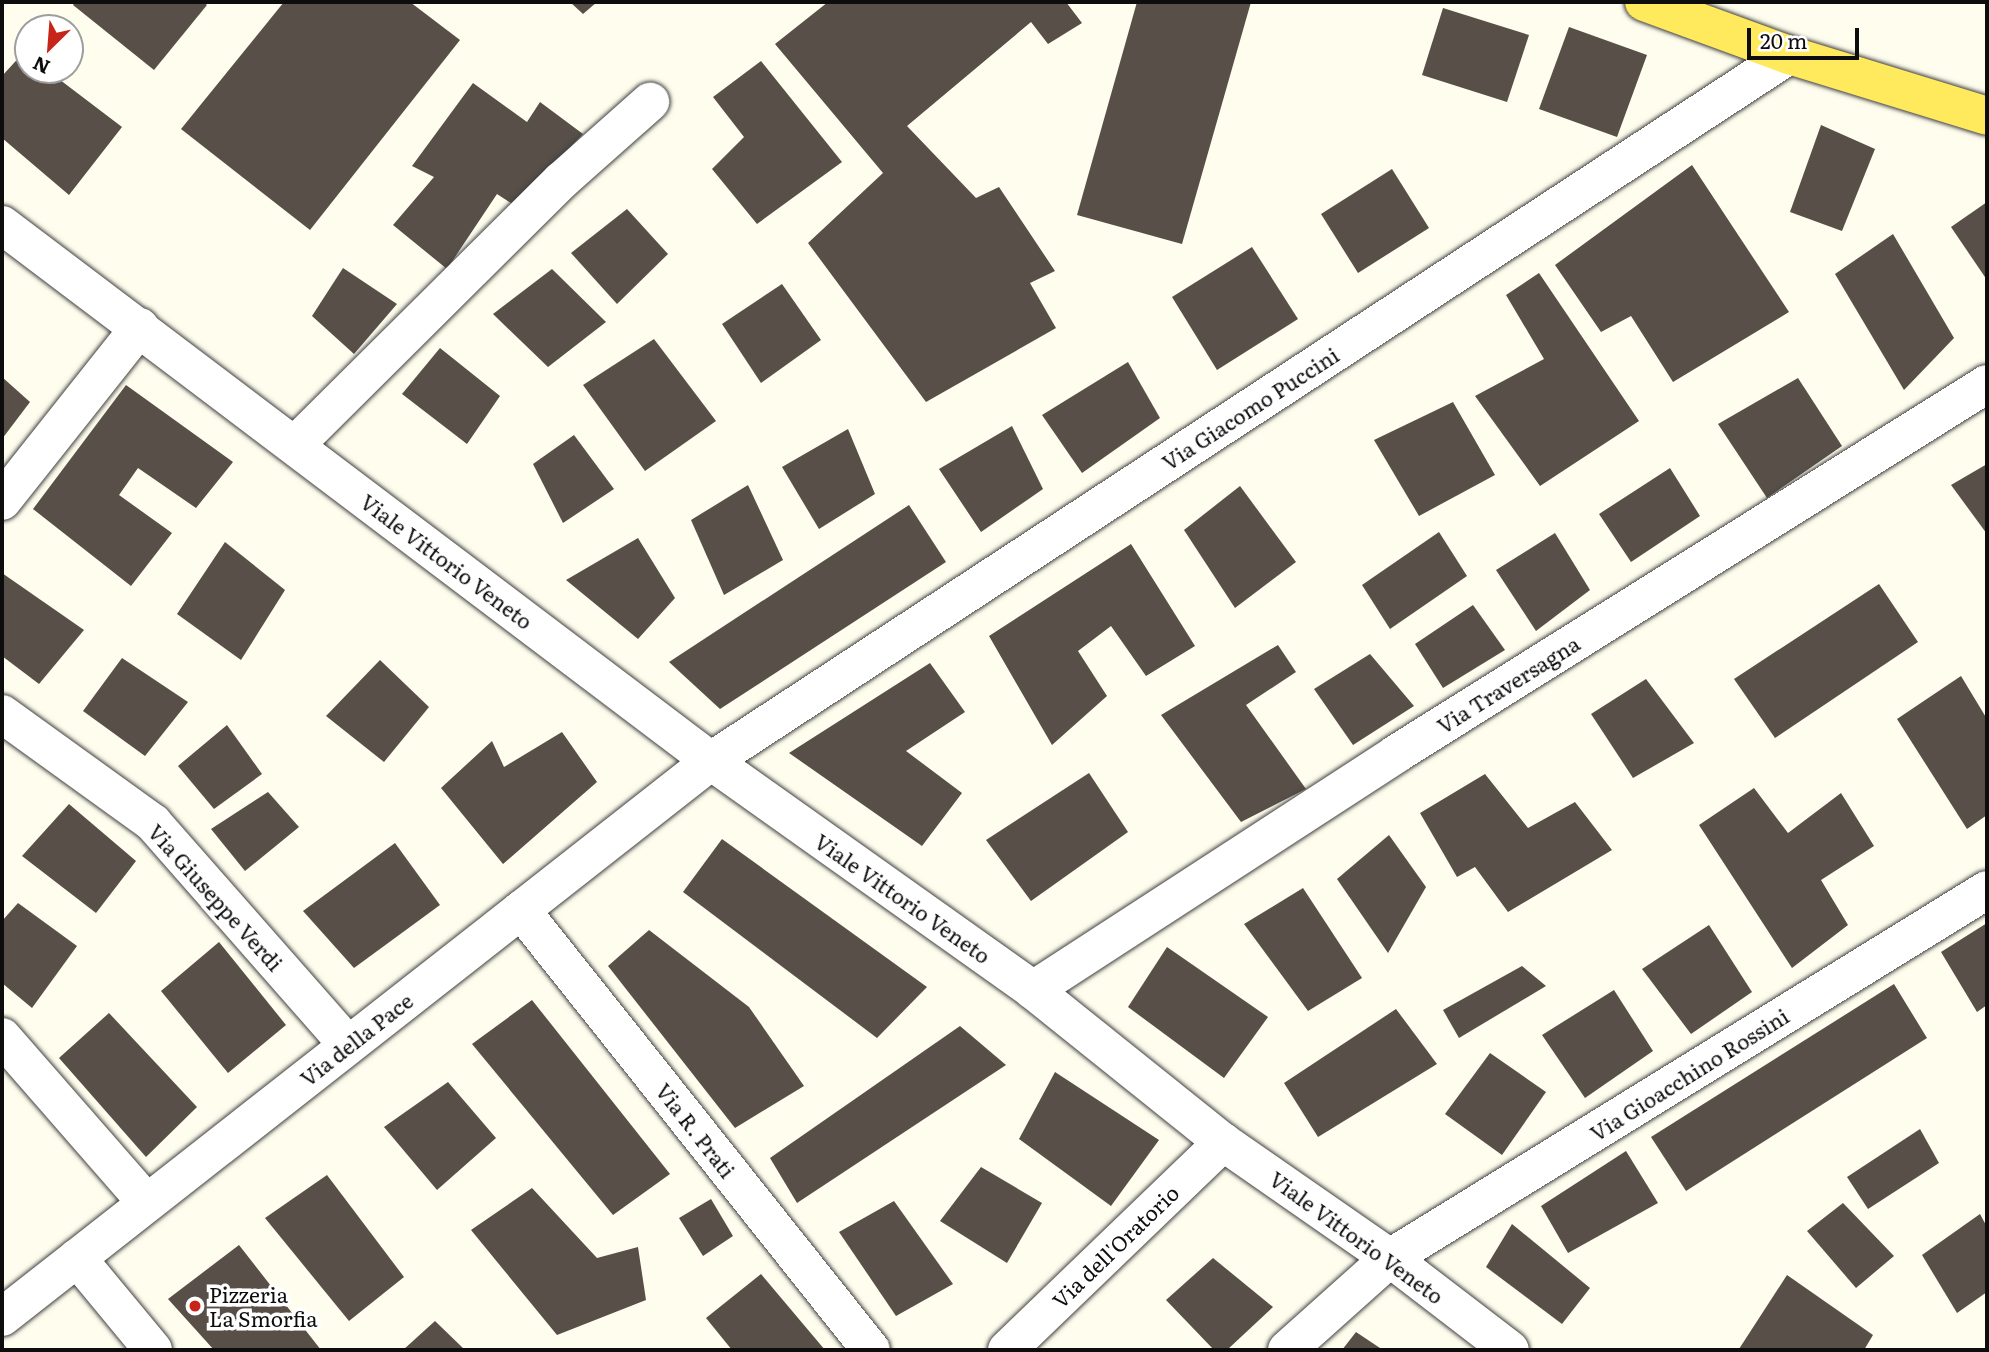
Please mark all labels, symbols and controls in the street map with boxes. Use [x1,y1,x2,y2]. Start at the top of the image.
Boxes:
north arrow [14,14,84,84]
scale bar [1751,14,1863,58]
text: 20 m [1760,24,1807,55]
text: N [28,50,54,82]
street label: Via Giacomo Puccini [1157,341,1343,475]
street label: Viale Vittorio Veneto [356,488,538,634]
street label: Via Traversagna [1432,630,1584,738]
street label: Via Giuseppe Verdi [144,819,288,975]
street label: Viale Vittorio Veneto [810,828,996,968]
street label: Via della Pace [295,987,417,1091]
street label: Via Gioacchino Rossini [1585,1003,1793,1145]
street label: Via R. Prati [651,1078,741,1182]
street label: Viale Vittorio Veneto [1265,1166,1449,1308]
street label: Via dell'Oratorio [1047,1179,1183,1313]
place label: Pizzeria La Smorfia [209,1281,318,1331]
marker: Pizzeria La Smorfia [187,1298,203,1314]

